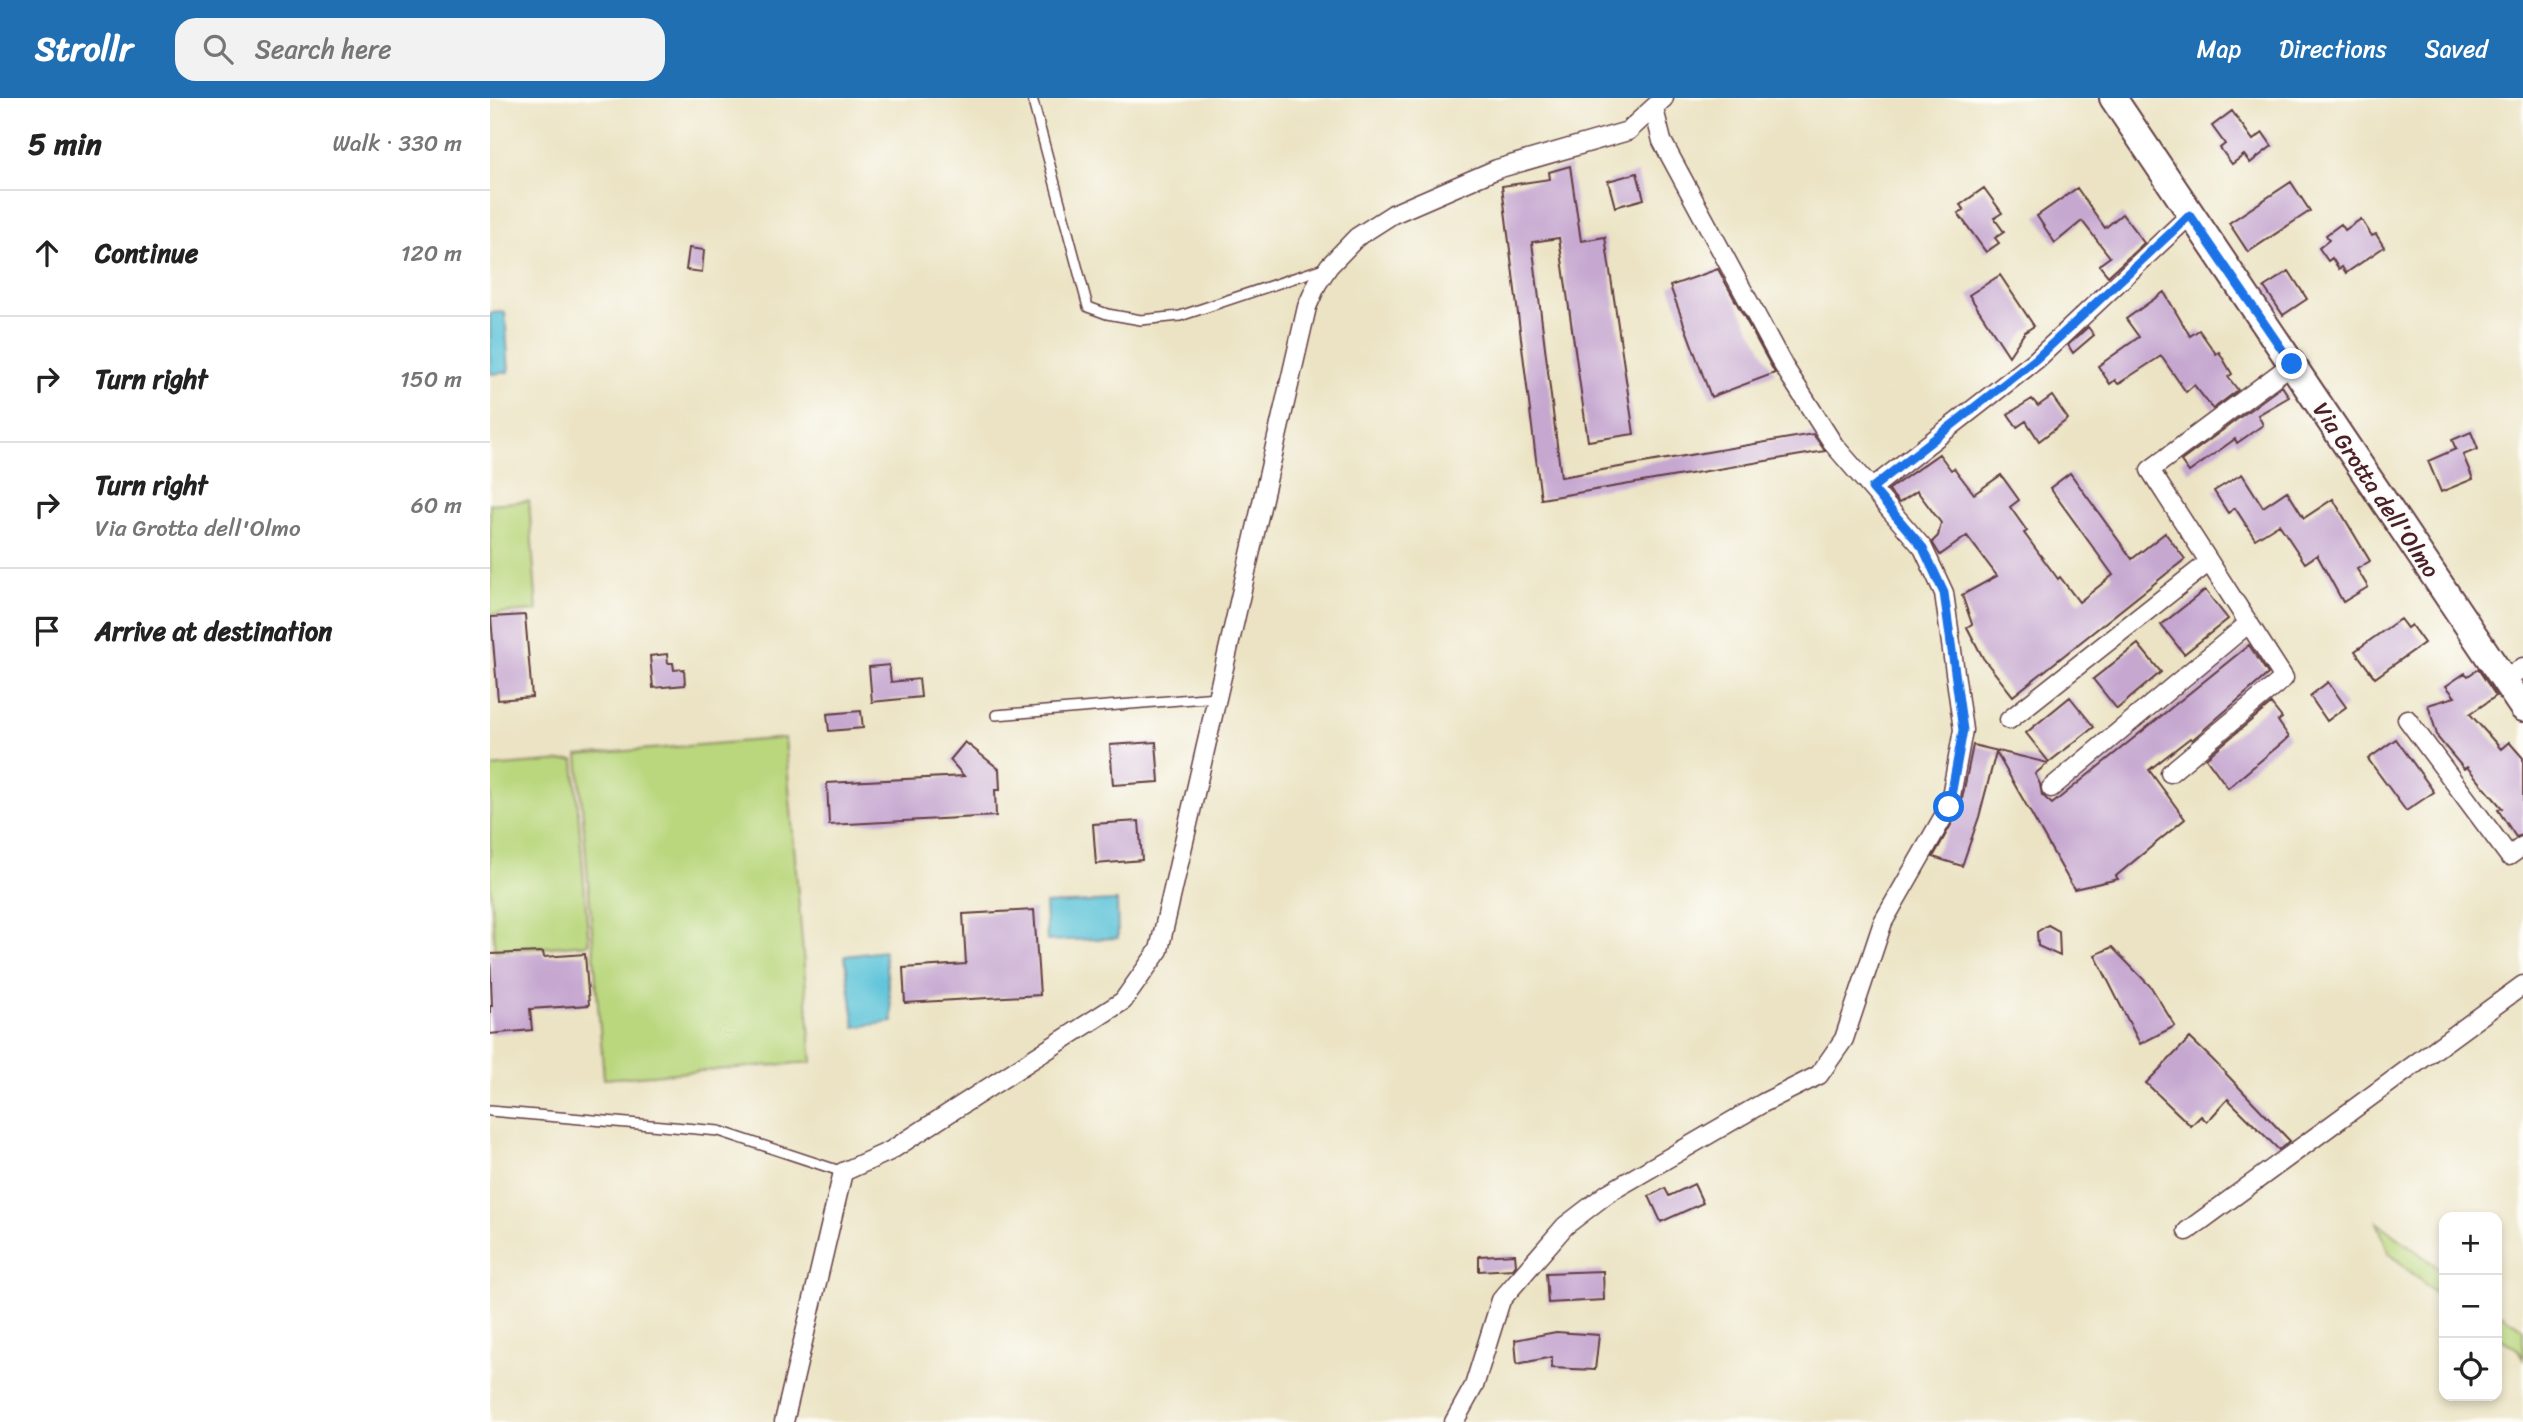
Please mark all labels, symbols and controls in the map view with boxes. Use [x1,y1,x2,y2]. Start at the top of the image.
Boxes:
search box [175,18,665,81]
text: Strollr [35,20,133,78]
text: Search here [255,26,392,72]
text: Map [2197,28,2241,70]
text: Directions [2279,28,2387,70]
text: Saved [2425,28,2488,70]
icon: search [199,30,237,68]
text: 5 min [28,117,102,171]
text: Walk · 330 m [332,123,462,164]
text: Continue [95,230,198,276]
text: 120 m [401,233,462,274]
icon: ahead [28,234,66,272]
route end [2276,348,2307,379]
text: Turn right [95,356,208,402]
text: 150 m [400,359,462,400]
icon: right [28,360,66,398]
street label: Via Grotta dell'Olmo [2301,393,2451,587]
text: Turn right [95,462,208,508]
text: 60 m [411,485,462,526]
icon: right [28,486,66,524]
text: Via Grotta dell'Olmo [95,508,301,549]
text: Arrive at destination [95,608,332,654]
icon: arrive [28,612,66,650]
route start [1933,791,1964,822]
map controls [2439,1212,2502,1401]
button: + [2439,1212,2502,1275]
button: − [2439,1275,2502,1338]
button: locate [2439,1338,2502,1401]

